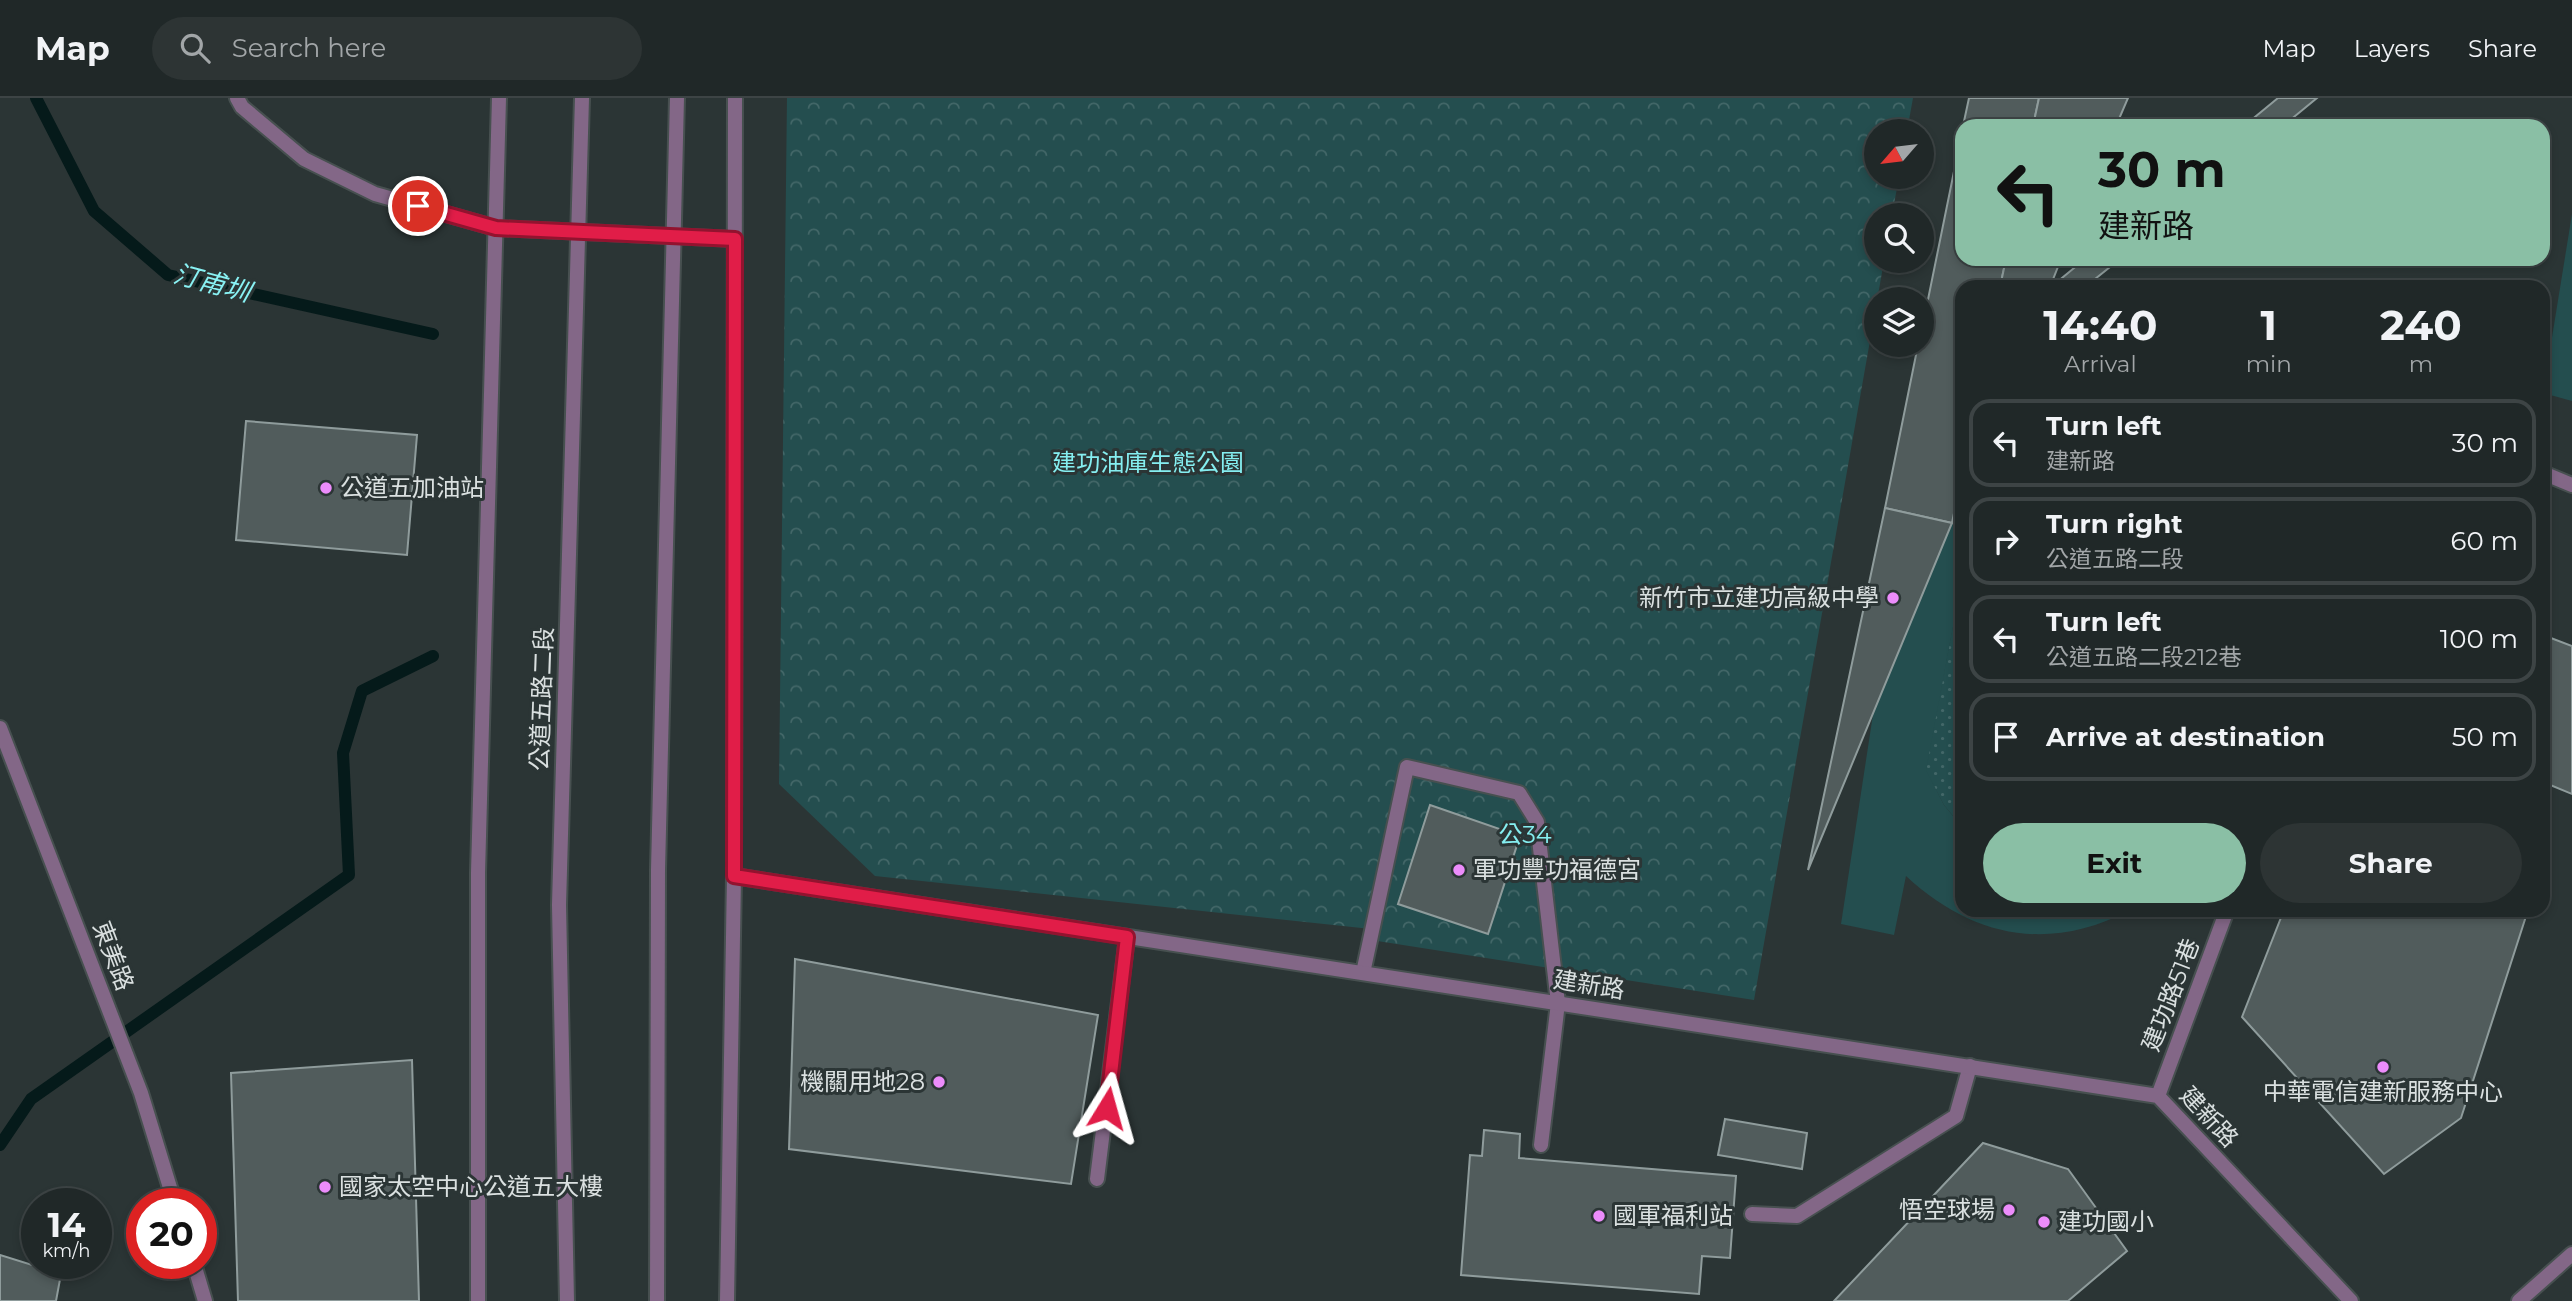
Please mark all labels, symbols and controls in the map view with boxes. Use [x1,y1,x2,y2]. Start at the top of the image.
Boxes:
search box [152,17,642,80]
text: Map [35,28,110,68]
icon: search [176,29,214,67]
text: Search here [232,32,386,64]
text: Map [2262,34,2316,63]
text: Layers [2354,34,2430,63]
text: Share [2468,34,2537,63]
north arrow [1864,119,1934,189]
map controls [1864,119,1934,357]
text: 30 m [2098,140,2226,199]
icon: left [1983,147,2074,238]
pin [388,176,448,236]
icon: arrive [399,187,437,225]
button: search [1864,203,1934,273]
text: 建新路 [2098,206,2194,245]
water label: 汀甫圳 [170,257,258,310]
button: layers [1864,287,1934,357]
text: 14:40 [2043,299,2157,351]
text: 1 [2260,299,2277,351]
text: 240 [2380,299,2462,351]
text: Arrival [2064,350,2137,378]
text: min [2246,350,2292,378]
text: m [2409,350,2433,378]
text: Turn left [2046,410,2162,442]
icon: left [1987,424,2025,462]
text: 30 m [2452,427,2518,459]
text: 建新路 [2046,447,2115,475]
park label: 建功油庫生態公園 [1052,448,1244,477]
place label: 公道五加油站 [340,473,484,502]
marker: 公道五加油站 [318,480,334,496]
text: Turn right [2046,508,2182,540]
icon: right [1987,522,2025,560]
text: 60 m [2451,525,2518,557]
text: 公道五路二段 [2046,545,2184,573]
place label: 新竹市立建功高級中學 [1639,583,1879,612]
marker: 新竹市立建功高級中學 [1885,590,1901,606]
text: Turn left [2046,606,2162,638]
icon: left [1987,620,2025,658]
text: 100 m [2440,623,2518,655]
street label: 公道五路二段 [524,627,559,771]
text: 公道五路二段212巷 [2046,643,2241,671]
icon: arrive [1987,718,2025,756]
text: Arrive at destination [2046,721,2325,753]
text: 50 m [2452,721,2518,753]
park label: 公34 [1498,820,1552,849]
button: Exit [1983,823,2246,903]
button: Share [2260,823,2522,903]
place label: 軍功豐功福德宮 [1473,855,1641,884]
marker: 軍功豐功福德宮 [1451,862,1467,878]
street label: 東美路 [87,917,140,995]
street label: 建功路51巷 [2136,934,2205,1055]
street label: 建新路 [1551,965,1627,1004]
marker: 中華電信建新服務中心 [2375,1059,2391,1075]
place label: 機關用地28 [800,1067,925,1096]
position arrow [1070,1071,1144,1145]
marker: 機關用地28 [931,1074,947,1090]
place label: 中華電信建新服務中心 [2263,1077,2503,1106]
street label: 建新路 [2174,1080,2245,1153]
place label: 國家太空中心公道五大樓 [339,1172,603,1201]
marker: 國家太空中心公道五大樓 [317,1179,333,1195]
speed limit sign: 20 [126,1188,217,1279]
place label: 悟空球場 [1899,1195,1995,1224]
place label: 國軍福利站 [1613,1201,1733,1230]
marker: 悟空球場 [2001,1202,2017,1218]
text: 14 [48,1203,85,1246]
place label: 建功國小 [2058,1207,2154,1236]
marker: 國軍福利站 [1591,1208,1607,1224]
marker: 建功國小 [2036,1214,2052,1230]
text: km/h [42,1240,91,1262]

